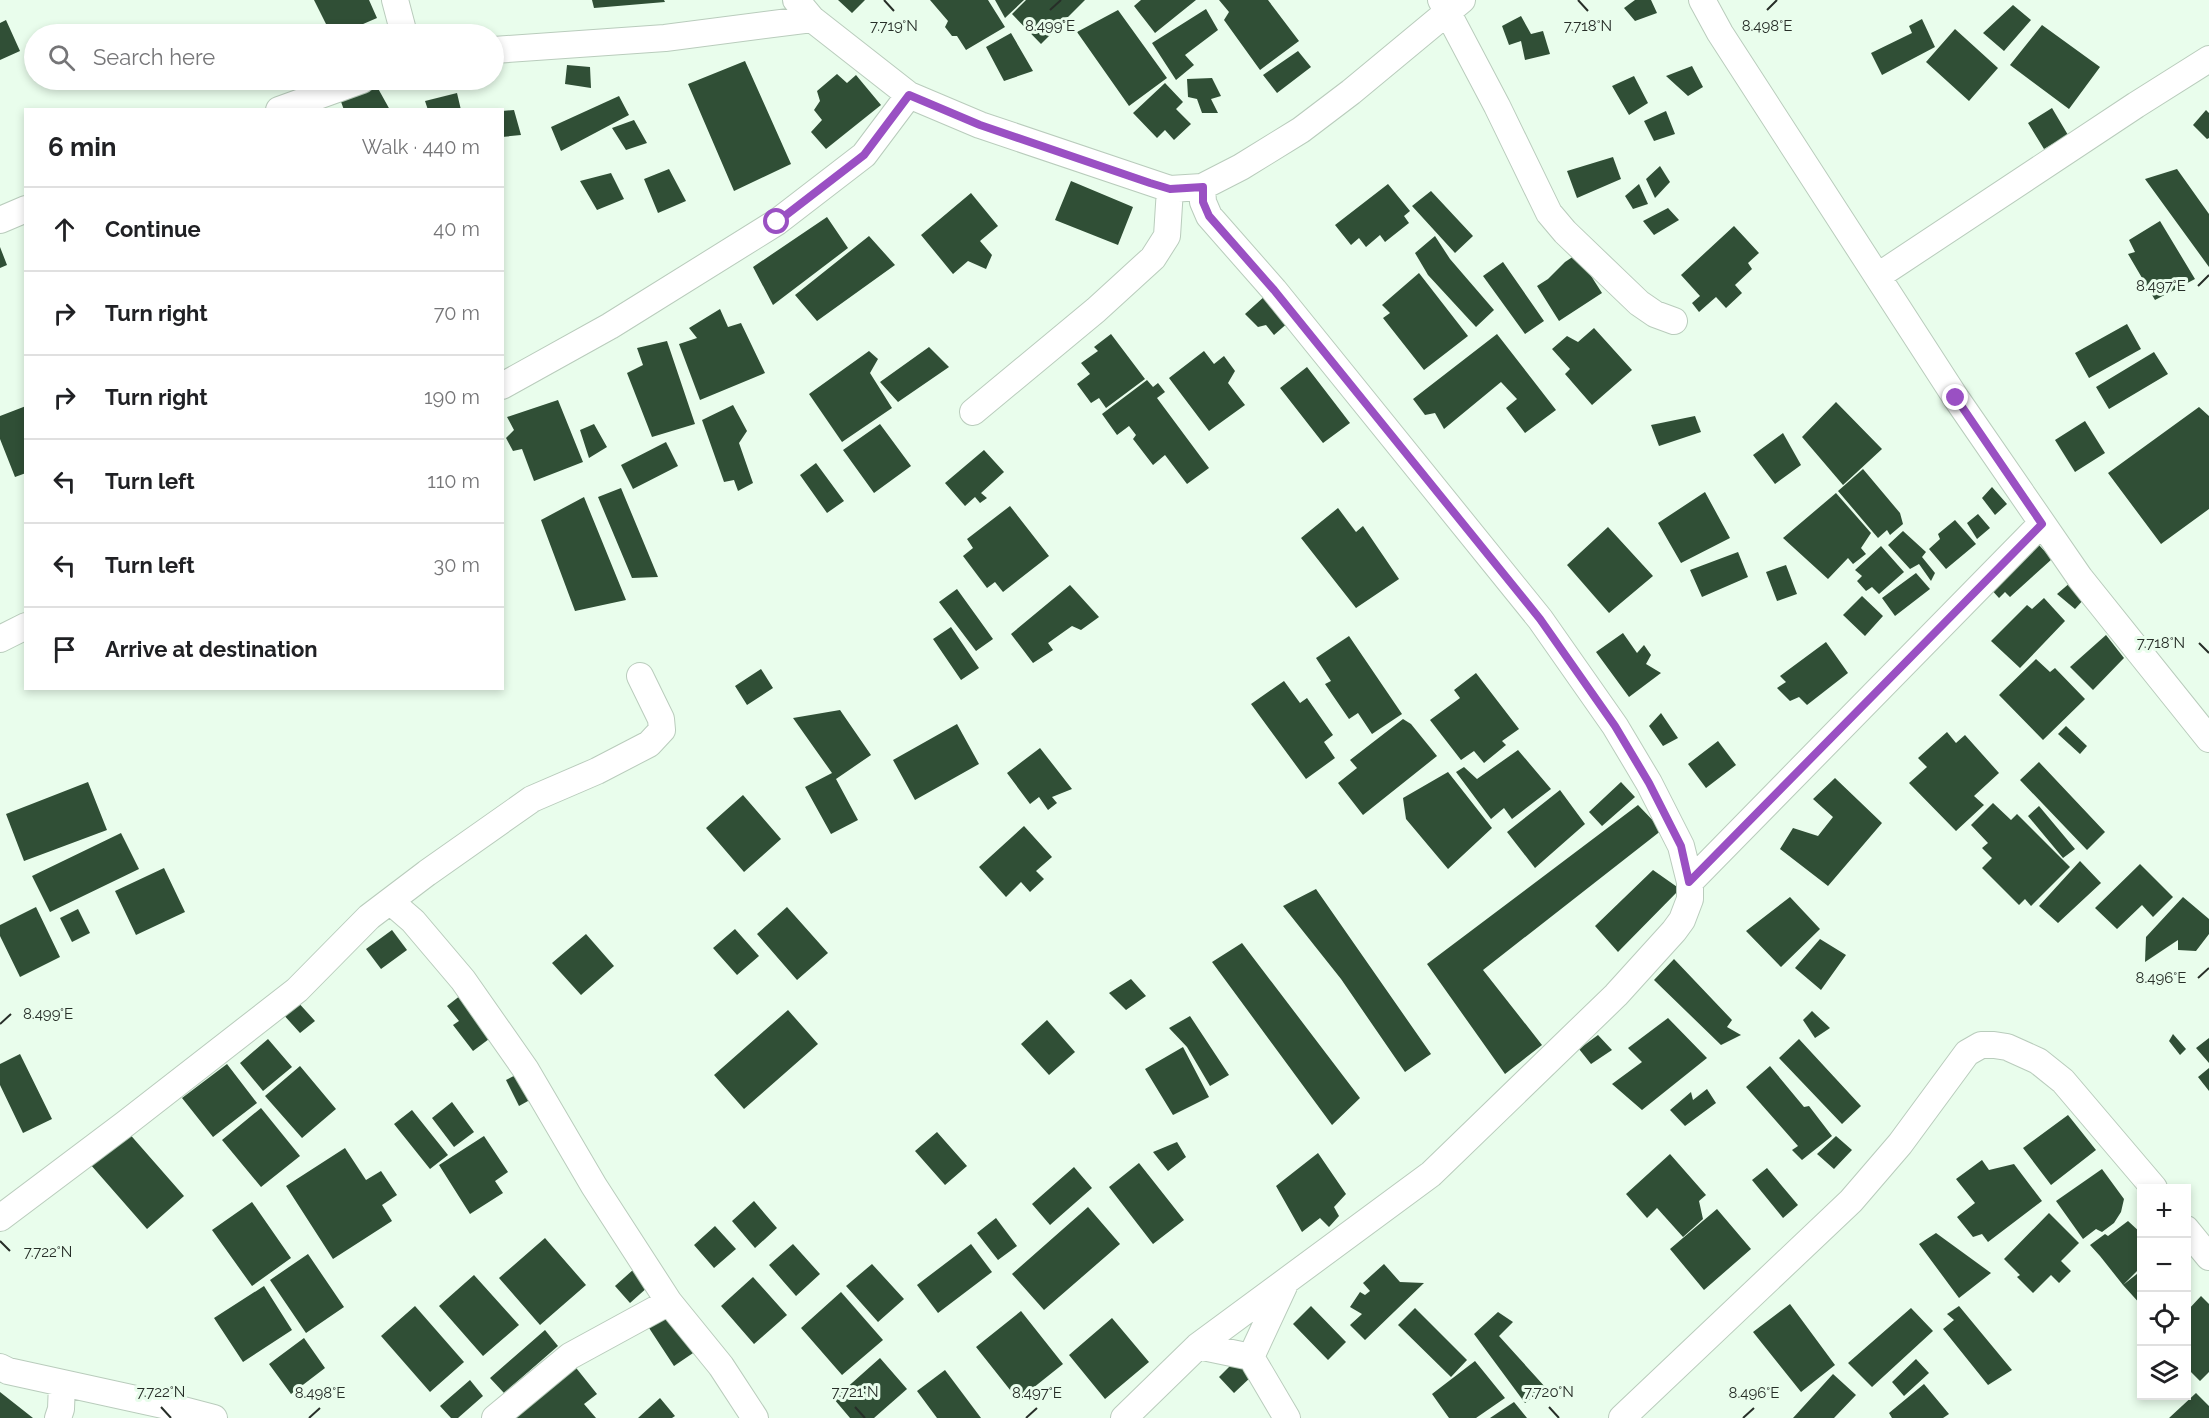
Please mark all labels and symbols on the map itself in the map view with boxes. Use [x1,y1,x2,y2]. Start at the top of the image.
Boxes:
text: 7.719°N [870,17,918,35]
text: 8.499°E [1025,17,1075,35]
text: 7.718°N [1564,17,1612,35]
text: 8.498°E [1742,17,1792,35]
route start [763,208,789,234]
text: 8.497°E [2136,277,2186,295]
route end [1942,384,1968,410]
text: 7.718°N [2137,634,2185,652]
text: 8.496°E [2136,969,2186,987]
text: 8.499°E [23,1005,73,1023]
text: 7.722°N [24,1243,72,1261]
text: 7.722°N [137,1383,185,1401]
text: 7.721°N [831,1383,879,1401]
text: 7.720°N [1524,1383,1574,1401]
text: 8.498°E [295,1384,345,1402]
text: 8.497°E [1012,1384,1062,1402]
text: 8.496°E [1729,1384,1779,1402]

